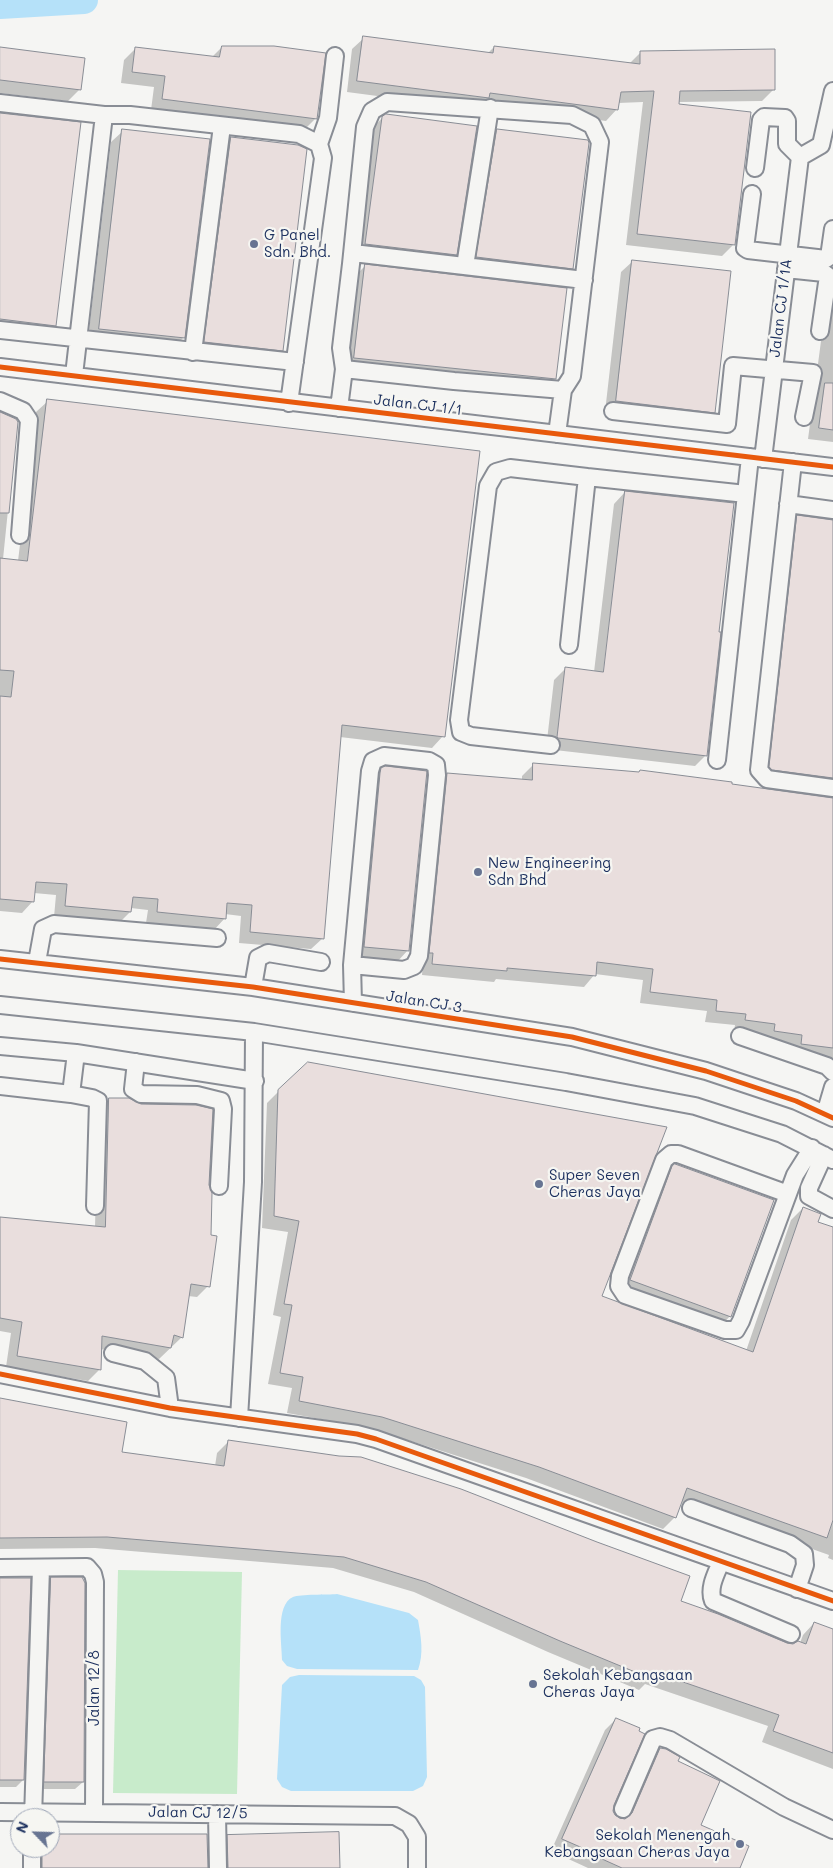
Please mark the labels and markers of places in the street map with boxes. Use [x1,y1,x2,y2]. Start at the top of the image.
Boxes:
place label: G Panel Sdn. Bhd. [264,226,331,261]
marker: G Panel Sdn. Bhd. [248,238,260,250]
place label: New Engineering Sdn Bhd [488,854,611,889]
marker: New Engineering Sdn Bhd [472,866,484,878]
place label: Super Seven Cheras Jaya [549,1166,641,1201]
marker: Super Seven Cheras Jaya [533,1178,545,1190]
place label: Sekolah Kebangsaan Cheras Jaya [543,1666,693,1701]
marker: Sekolah Kebangsaan Cheras Jaya [527,1678,539,1690]
place label: Sekolah Menengah Kebangsaan Cheras Jaya [544,1826,730,1861]
marker: Sekolah Menengah Kebangsaan Cheras Jaya [734,1838,746,1850]

